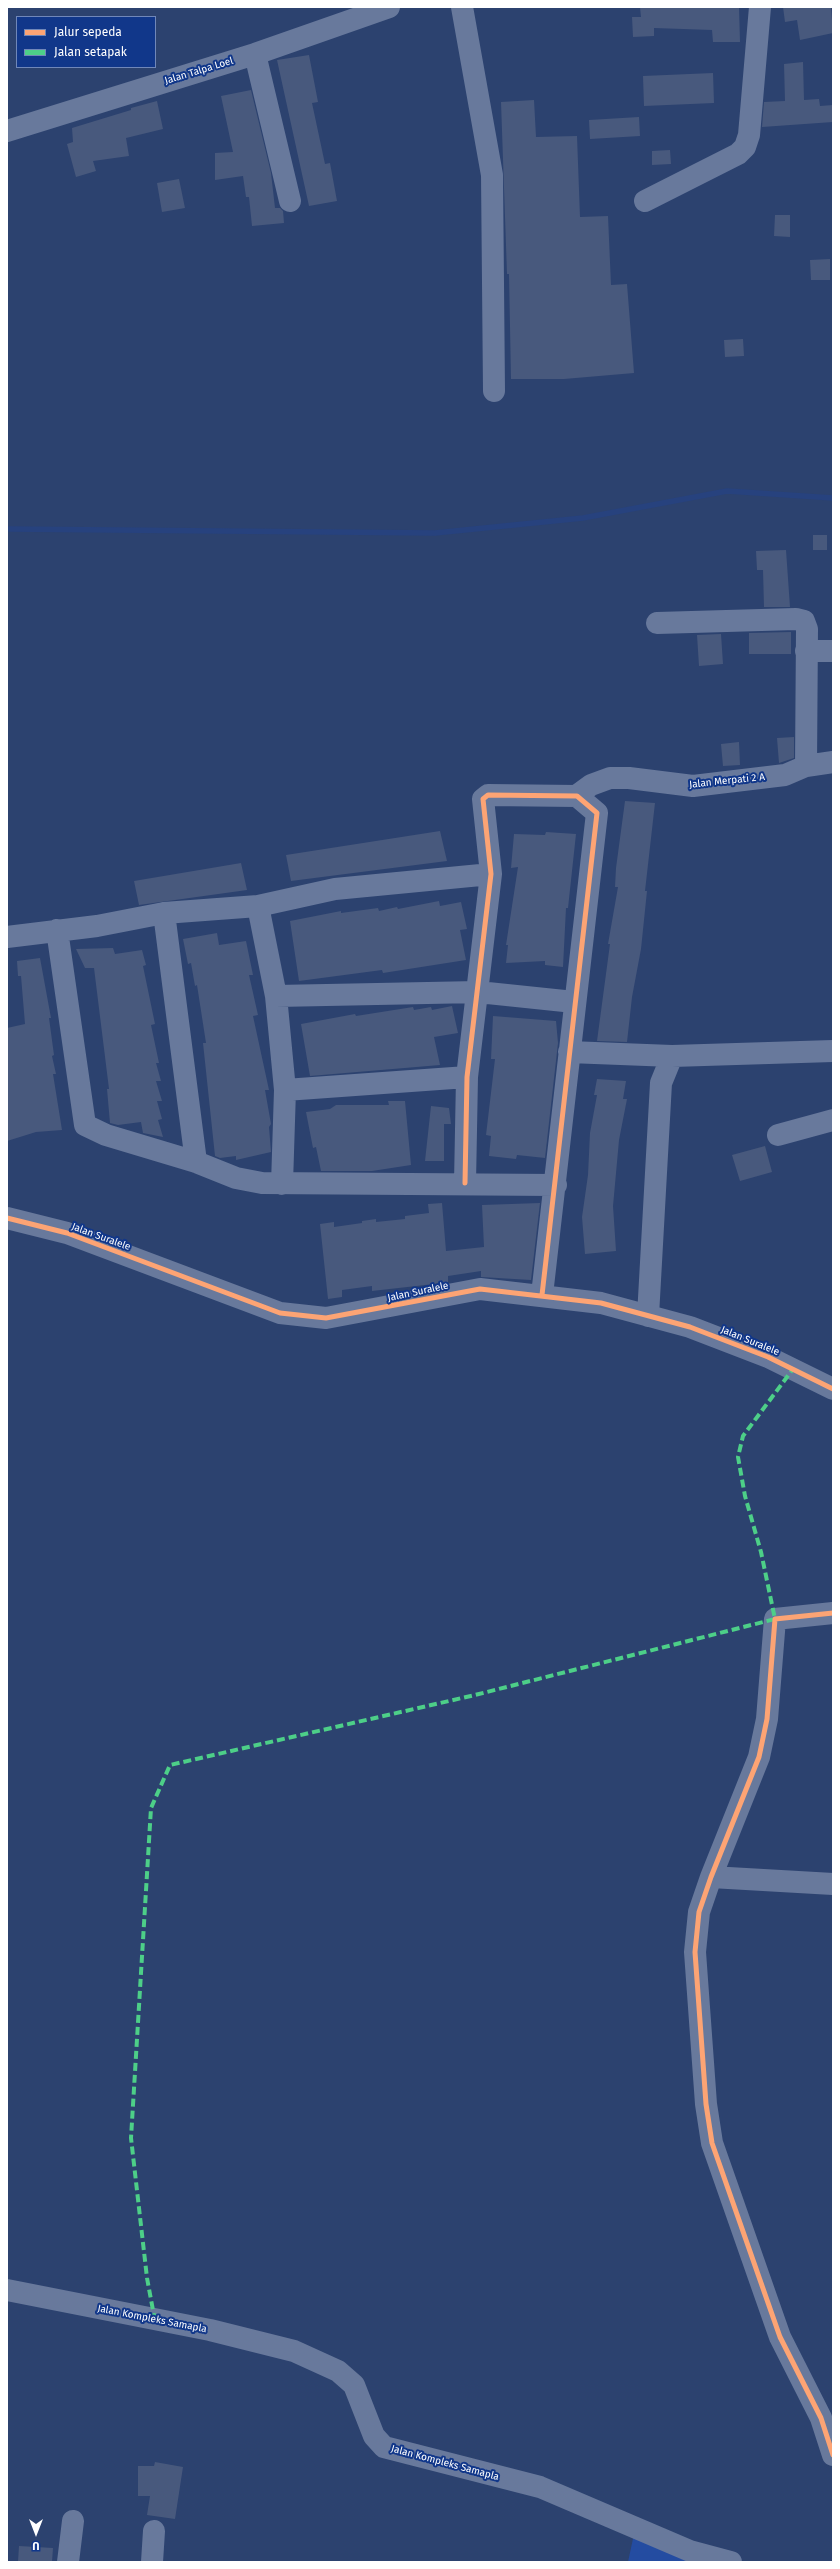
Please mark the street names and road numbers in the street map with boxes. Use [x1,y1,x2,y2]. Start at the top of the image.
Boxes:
street label: Jalan Talpa Loel [163,55,235,87]
street label: Jalan Merpati 2 A [689,771,765,791]
street label: Jalan Suralele [70,1221,132,1253]
street label: Jalan Suralele [386,1280,450,1304]
street label: Jalan Suralele [719,1324,781,1358]
street label: Jalan Kompleks Samapla [96,2303,208,2335]
street label: Jalan Kompleks Samapla [390,2443,500,2483]

